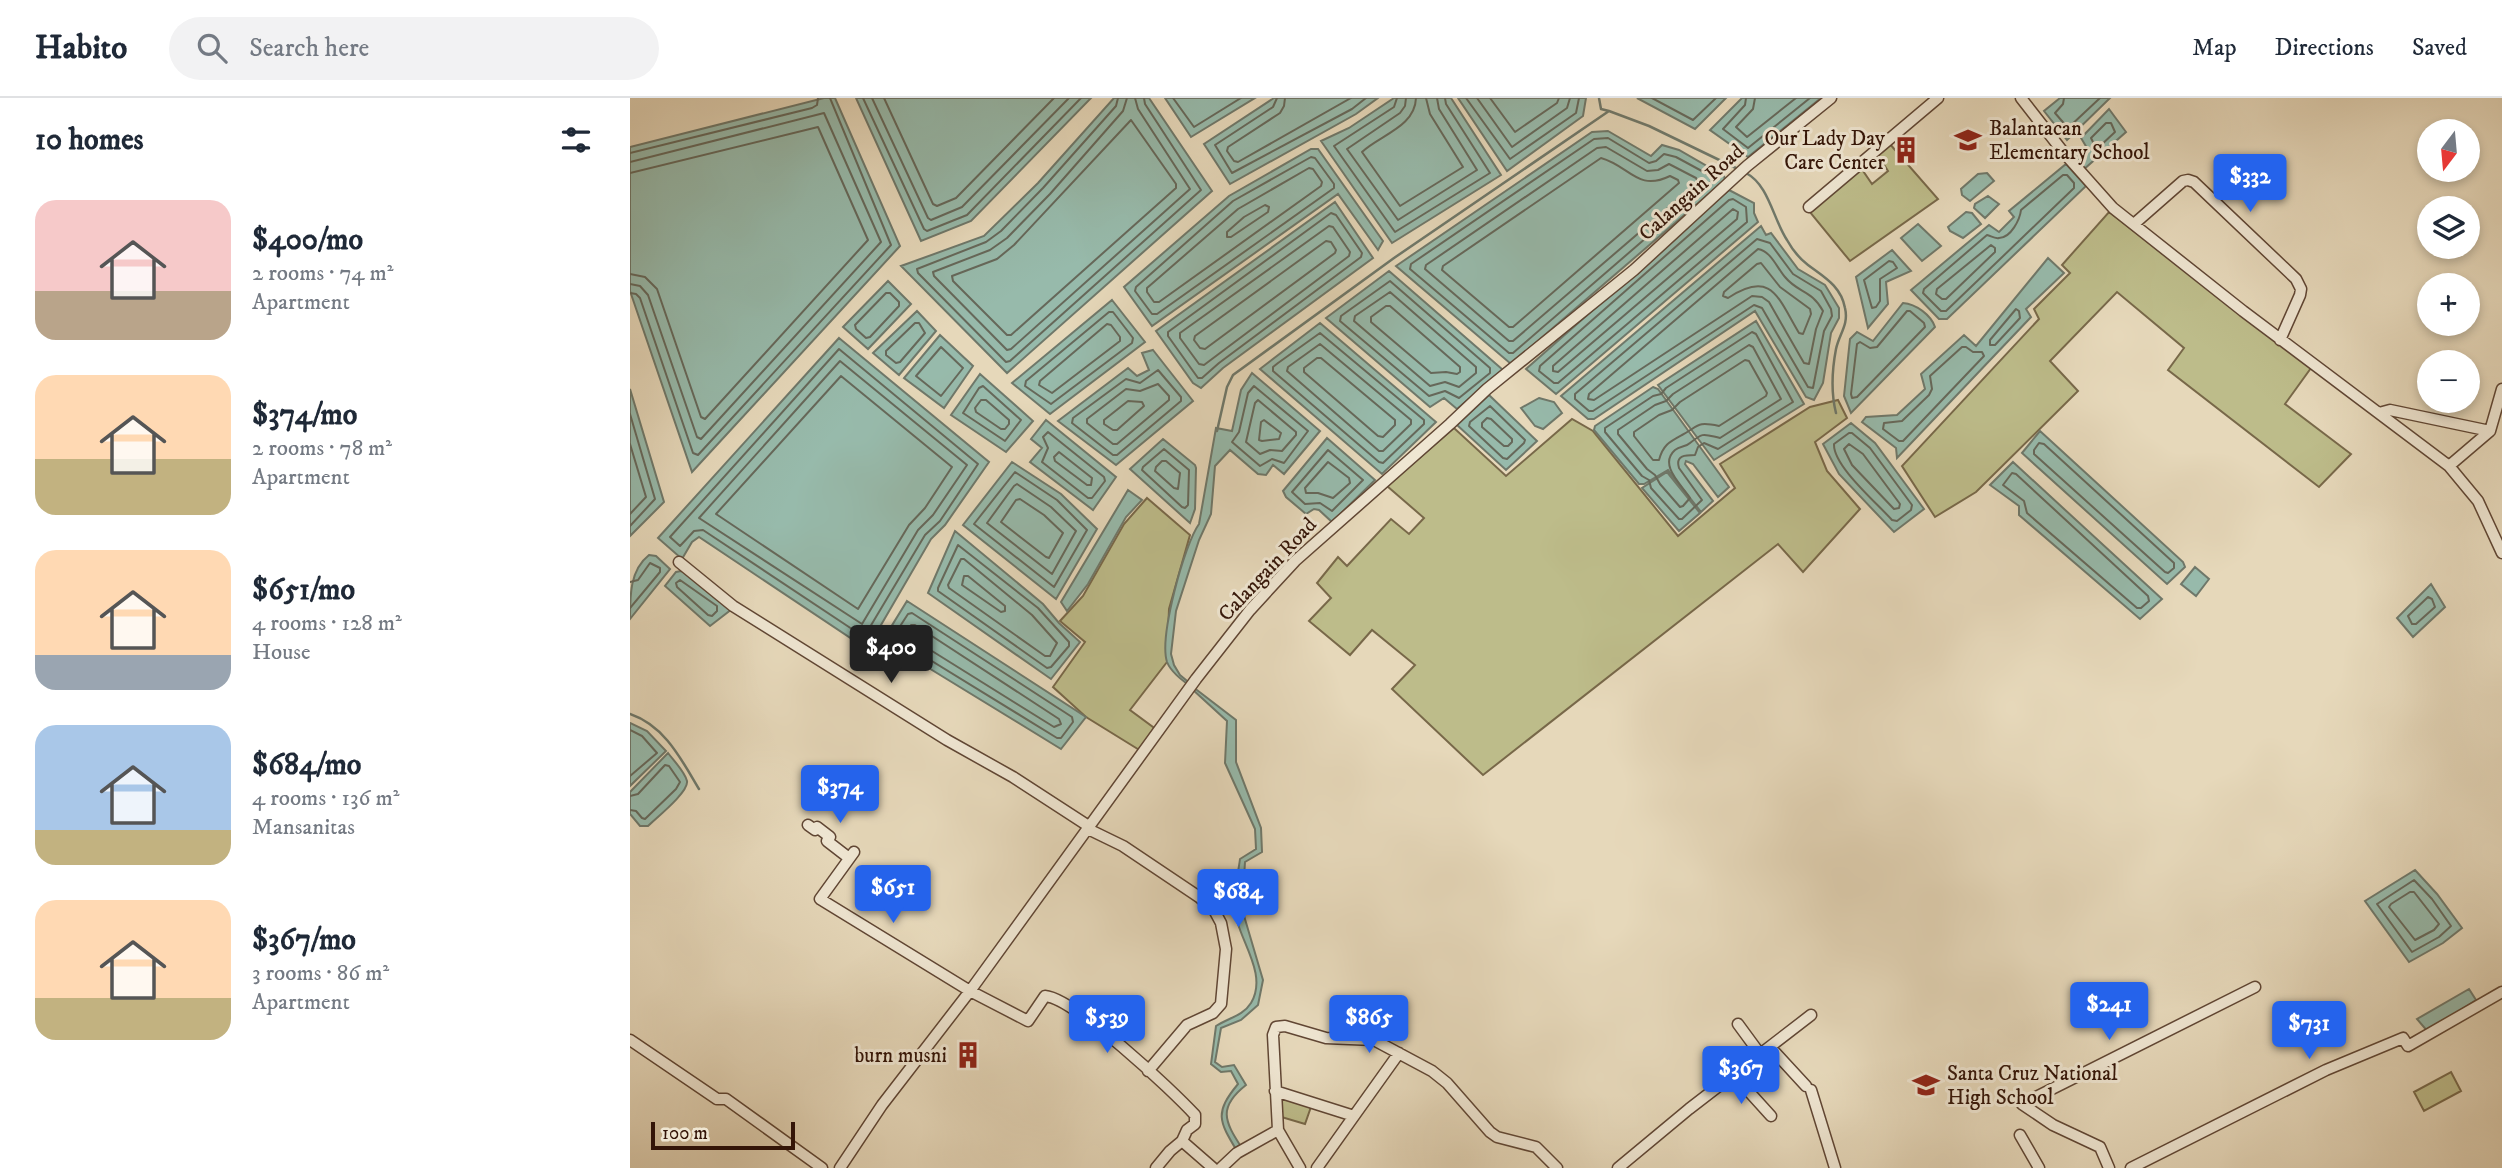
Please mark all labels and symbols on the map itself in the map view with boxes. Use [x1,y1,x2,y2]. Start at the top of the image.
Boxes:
place label: Balantacan Elementary School [1989,116,2150,166]
north arrow [2417,119,2480,182]
school or university icon: Balantacan Elementary School [1953,125,1983,155]
place label: Our Lady Day Care Center [1764,126,1886,176]
building icon: Our Lady Day Care Center [1891,135,1921,165]
street label: Calangain Road [1634,138,1750,247]
pin: $332 [2209,155,2291,214]
street label: Calangain Road [1213,512,1323,627]
pin: $400 [850,626,932,685]
pin: $374 [799,766,881,825]
pin: $651 [852,866,934,925]
pin: $684 [1197,870,1279,929]
pin: $241 [2068,982,2150,1042]
pin: $539 [1066,996,1148,1055]
pin: $865 [1328,996,1410,1055]
pin: $731 [2268,1002,2350,1061]
building icon: burn musni [953,1040,983,1070]
place label: burn musni [855,1043,947,1069]
pin: $367 [1700,1046,1782,1106]
place label: Santa Cruz National High School [1947,1061,2118,1111]
school or university icon: Santa Cruz National High School [1911,1070,1941,1100]
scale bar [651,1119,794,1151]

